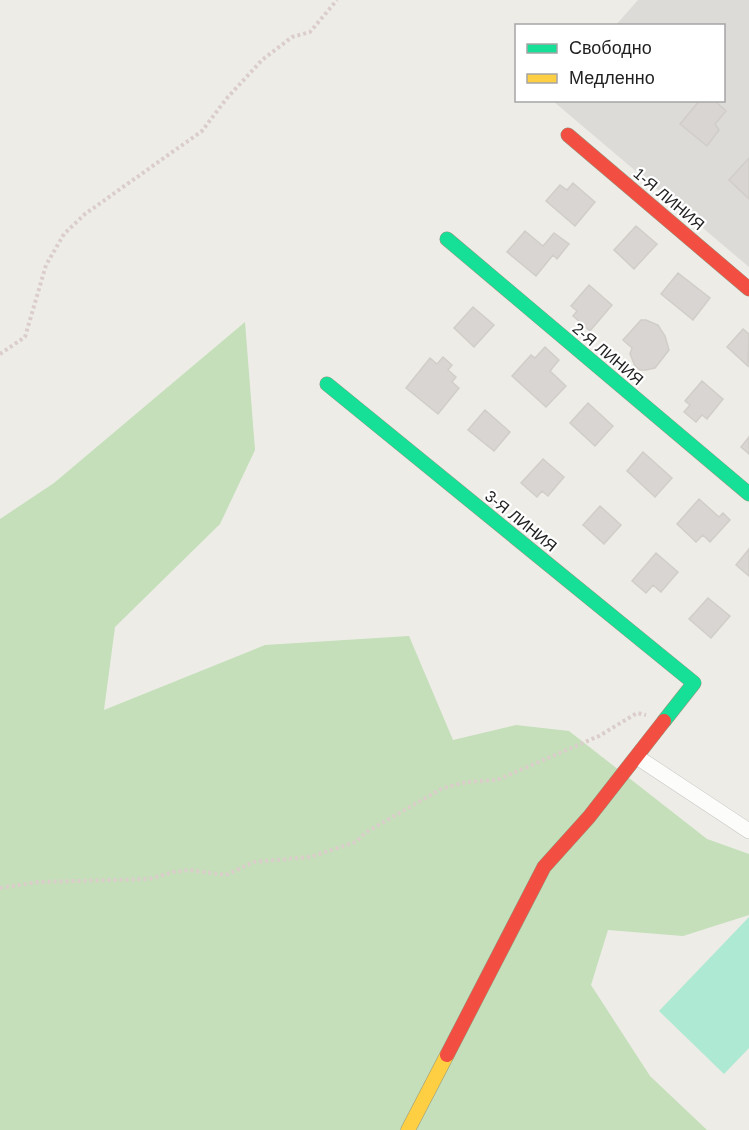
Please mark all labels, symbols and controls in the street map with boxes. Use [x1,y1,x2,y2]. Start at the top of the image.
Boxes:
legend [515,24,725,102]
text: Свободно [569,38,652,58]
text: Медленно [569,68,655,88]
street label: 1-Я ЛИНИЯ [630,165,708,233]
street label: 2-Я ЛИНИЯ [569,320,647,388]
street label: 3-Я ЛИНИЯ [482,487,560,555]

